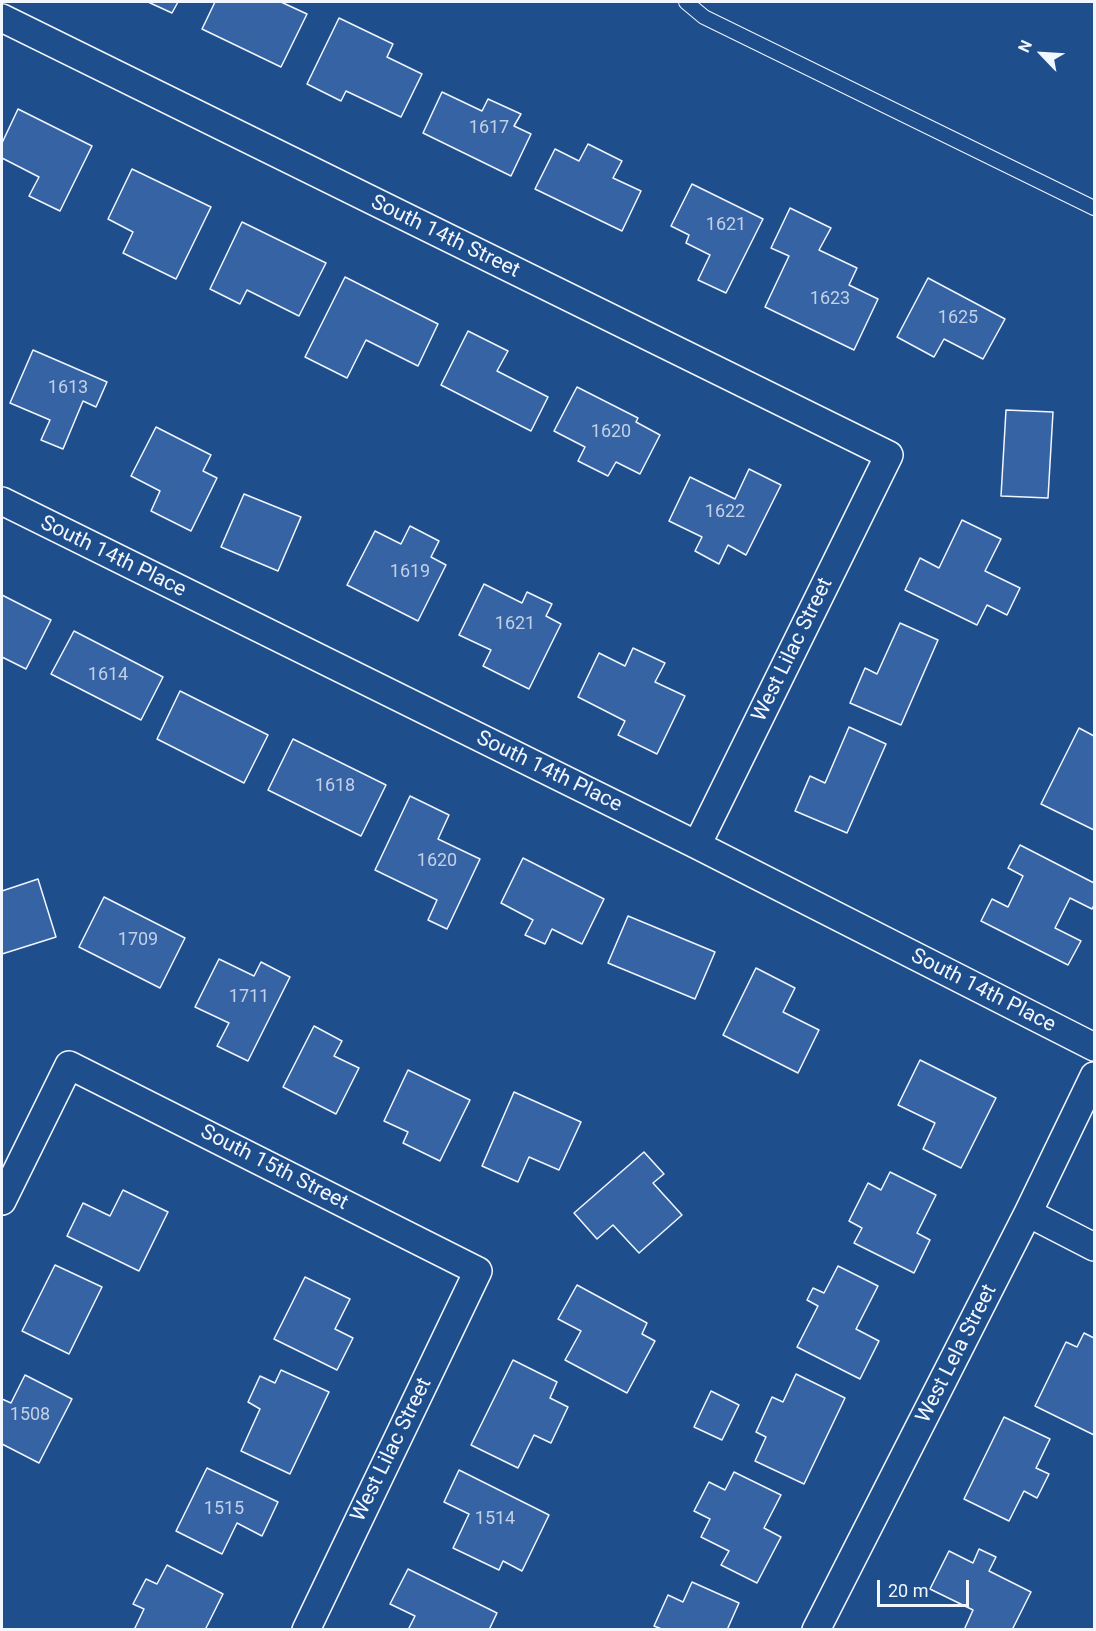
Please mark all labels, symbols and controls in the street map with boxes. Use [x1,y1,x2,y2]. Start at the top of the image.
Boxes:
north arrow [1012,24,1072,84]
text: N [1014,37,1036,55]
house number: 1617 [469,117,509,139]
street label: South 14th Street [367,190,523,284]
house number: 1621 [706,214,746,236]
house number: 1623 [810,288,850,310]
house number: 1625 [938,307,978,329]
house number: 1613 [48,377,88,399]
house number: 1620 [591,421,631,443]
house number: 1622 [705,501,745,523]
street label: South 14th Place [36,511,190,603]
house number: 1619 [390,561,430,583]
street label: West Lilac Street [747,574,839,726]
house number: 1621 [495,613,535,635]
house number: 1614 [88,664,128,686]
street label: South 14th Place [472,726,626,818]
house number: 1618 [315,775,355,797]
house number: 1620 [417,850,457,872]
house number: 1709 [118,929,158,951]
street label: South 14th Place [907,944,1059,1038]
house number: 1711 [229,986,269,1008]
street label: South 15th Street [196,1120,352,1216]
street label: West Lela Street [911,1281,1003,1427]
street label: West Lilac Street [346,1374,438,1526]
house number: 1508 [10,1404,50,1426]
house number: 1515 [204,1498,244,1520]
house number: 1514 [475,1508,515,1530]
scale bar [880,1568,972,1606]
text: 20 m [888,1580,928,1601]

